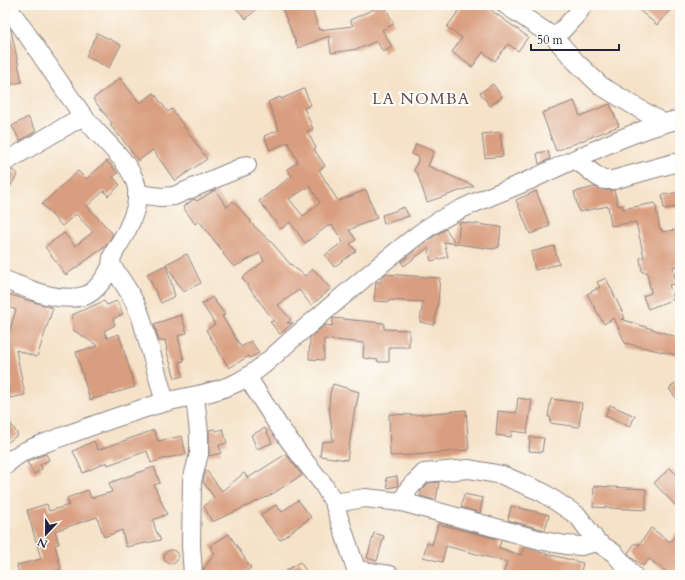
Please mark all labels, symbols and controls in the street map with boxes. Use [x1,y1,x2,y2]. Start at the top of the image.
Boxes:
scale bar [531,26,619,52]
text: 50 m [537,32,564,48]
district label: LA NOMBA [372,88,470,110]
north arrow [26,514,66,554]
text: N [35,534,50,552]

